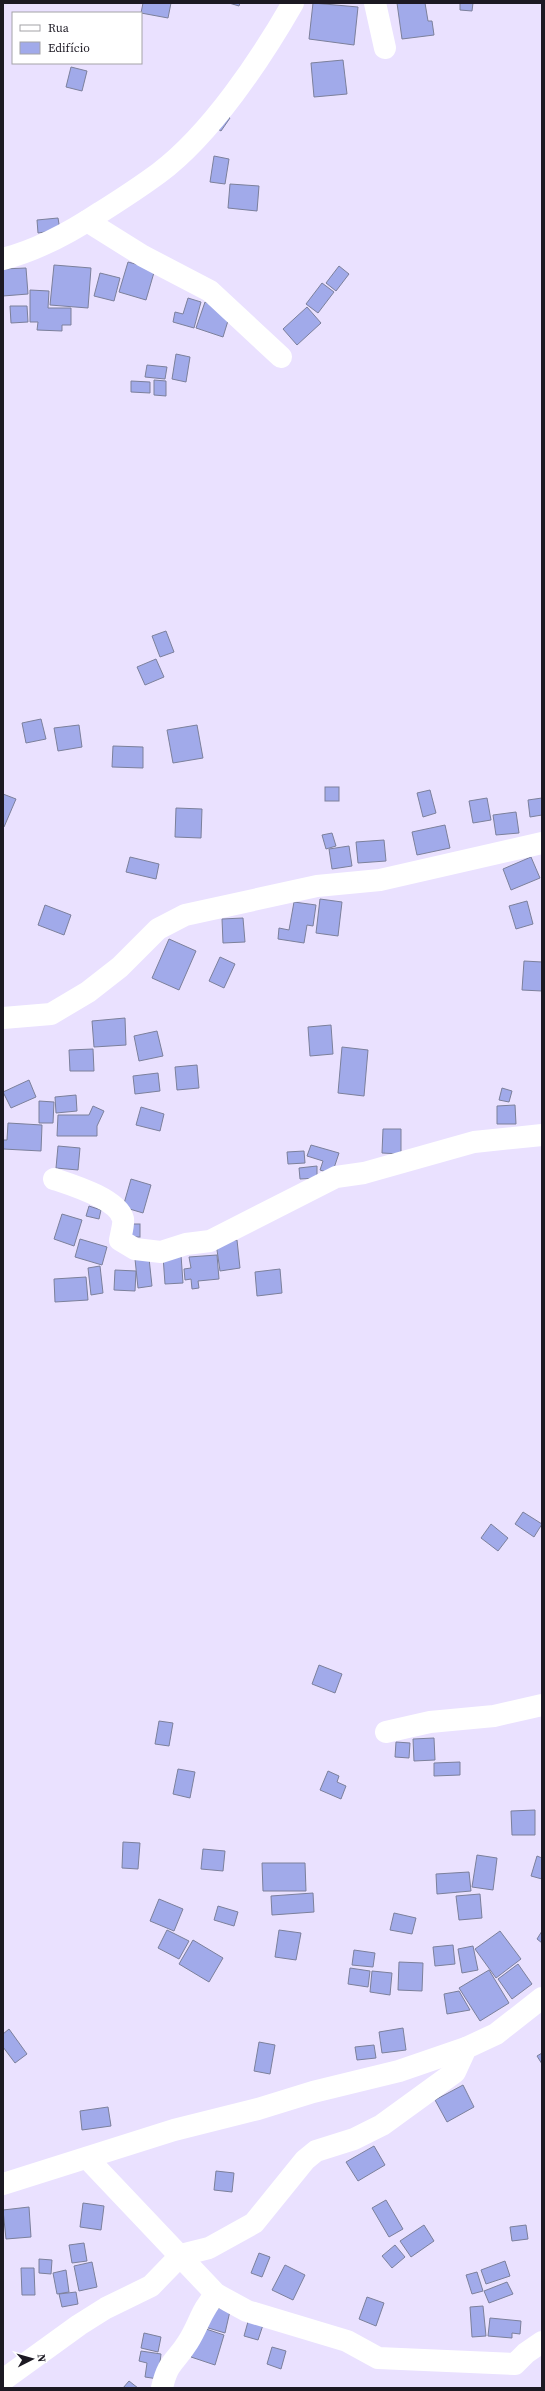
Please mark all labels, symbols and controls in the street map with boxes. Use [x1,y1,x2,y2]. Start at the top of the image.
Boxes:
legend [12,12,142,64]
text: Rua [48,20,70,36]
text: Edifício [48,40,90,56]
north arrow [12,2339,52,2379]
text: N [34,2353,49,2363]

